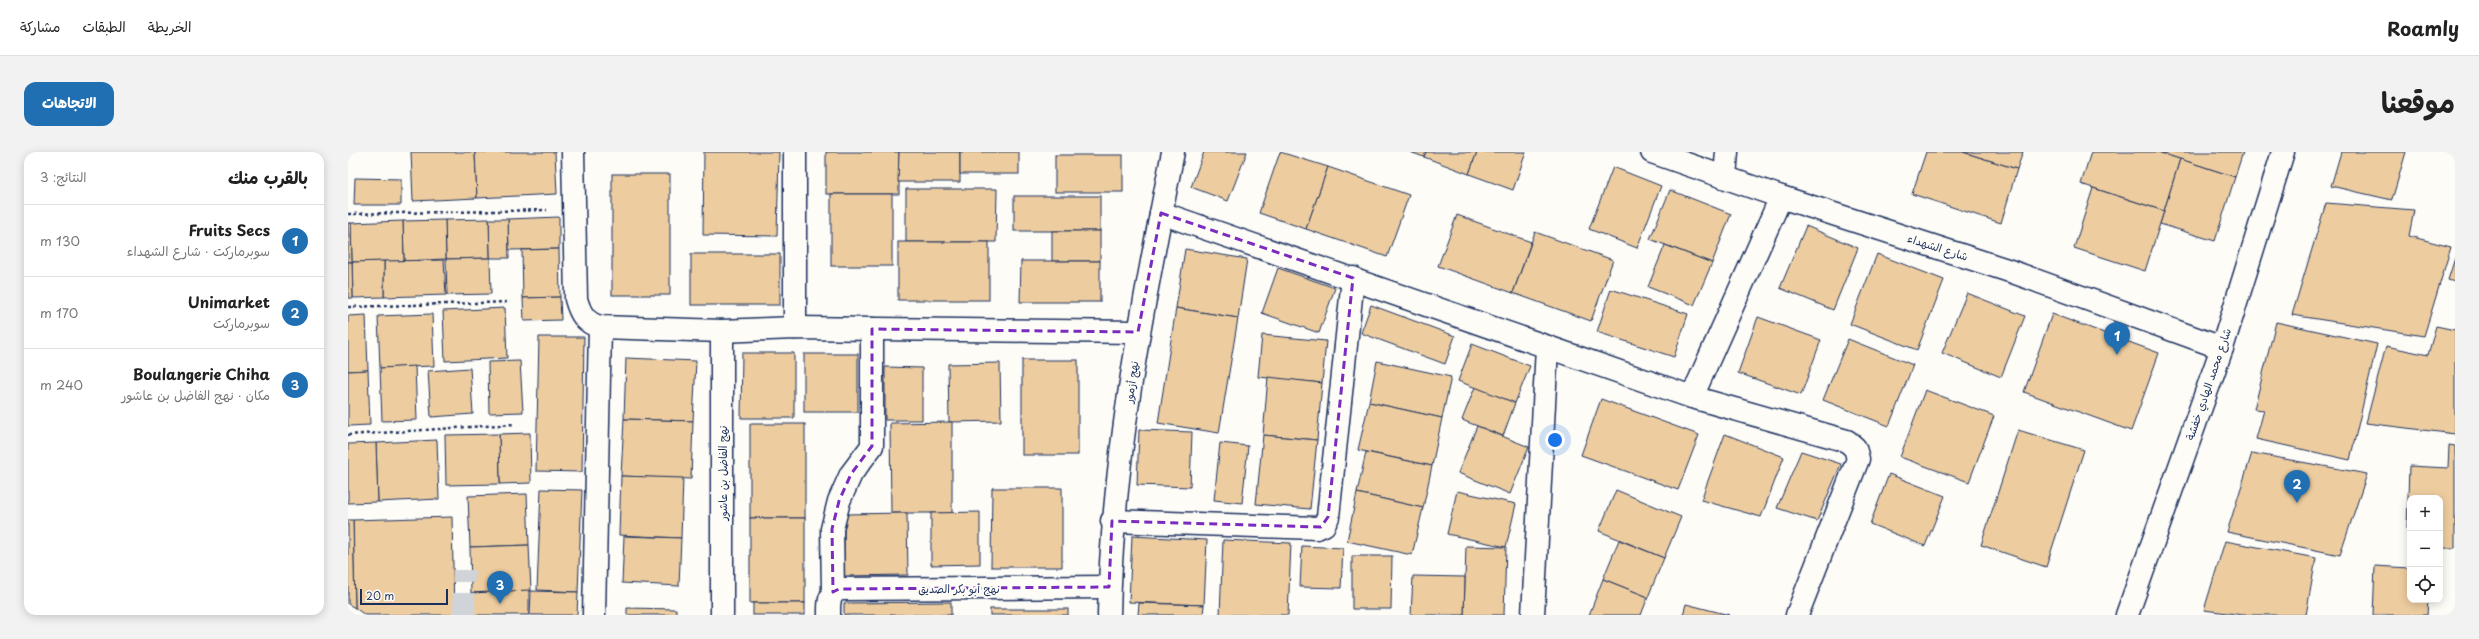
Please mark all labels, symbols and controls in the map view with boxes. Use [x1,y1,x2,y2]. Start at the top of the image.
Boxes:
text: Roamly [2387,14,2459,42]
text: مشاركة [20,16,60,37]
text: الطبقات [82,16,126,37]
text: الخريطة [148,16,191,37]
text: موقعنا [2381,80,2455,123]
button: الاتجاهات [24,82,114,126]
text: بالقرب منك [228,164,308,190]
text: النتائج: 3 [40,167,87,186]
text: Fruits Secs [189,218,270,241]
street label: شارع الشهداء [1905,229,1970,266]
text: 130 m [40,231,80,250]
text: 1 [292,231,298,250]
text: سوبرماركت · شارع الشهداء [127,241,270,260]
text: Unimarket [188,290,270,313]
text: 170 m [40,303,78,322]
text: 2 [290,303,300,322]
text: سوبرماركت [213,313,270,332]
pin: 1 [2104,322,2130,355]
street label: شارع محمد الهادي خفشة [2181,326,2236,443]
street label: نهج أزمور [1119,360,1142,405]
text: Boulangerie Chiha [133,362,270,385]
text: 240 m [40,375,83,394]
text: 3 [291,375,299,394]
text: مكان · نهج الفاضل بن عاشور [122,385,270,404]
street label: نهج الفاضل بن عاشور [714,426,731,521]
your location [1545,430,1565,450]
pin: 2 [2284,470,2310,503]
map controls [2407,495,2443,603]
button: + [2407,495,2443,531]
button: − [2407,531,2443,567]
button: locate [2407,567,2443,603]
pin: 3 [487,571,513,604]
street label: نهج أبو بكر الصديق [918,580,1000,597]
scale bar [360,587,448,606]
text: 20 m [366,587,394,604]

